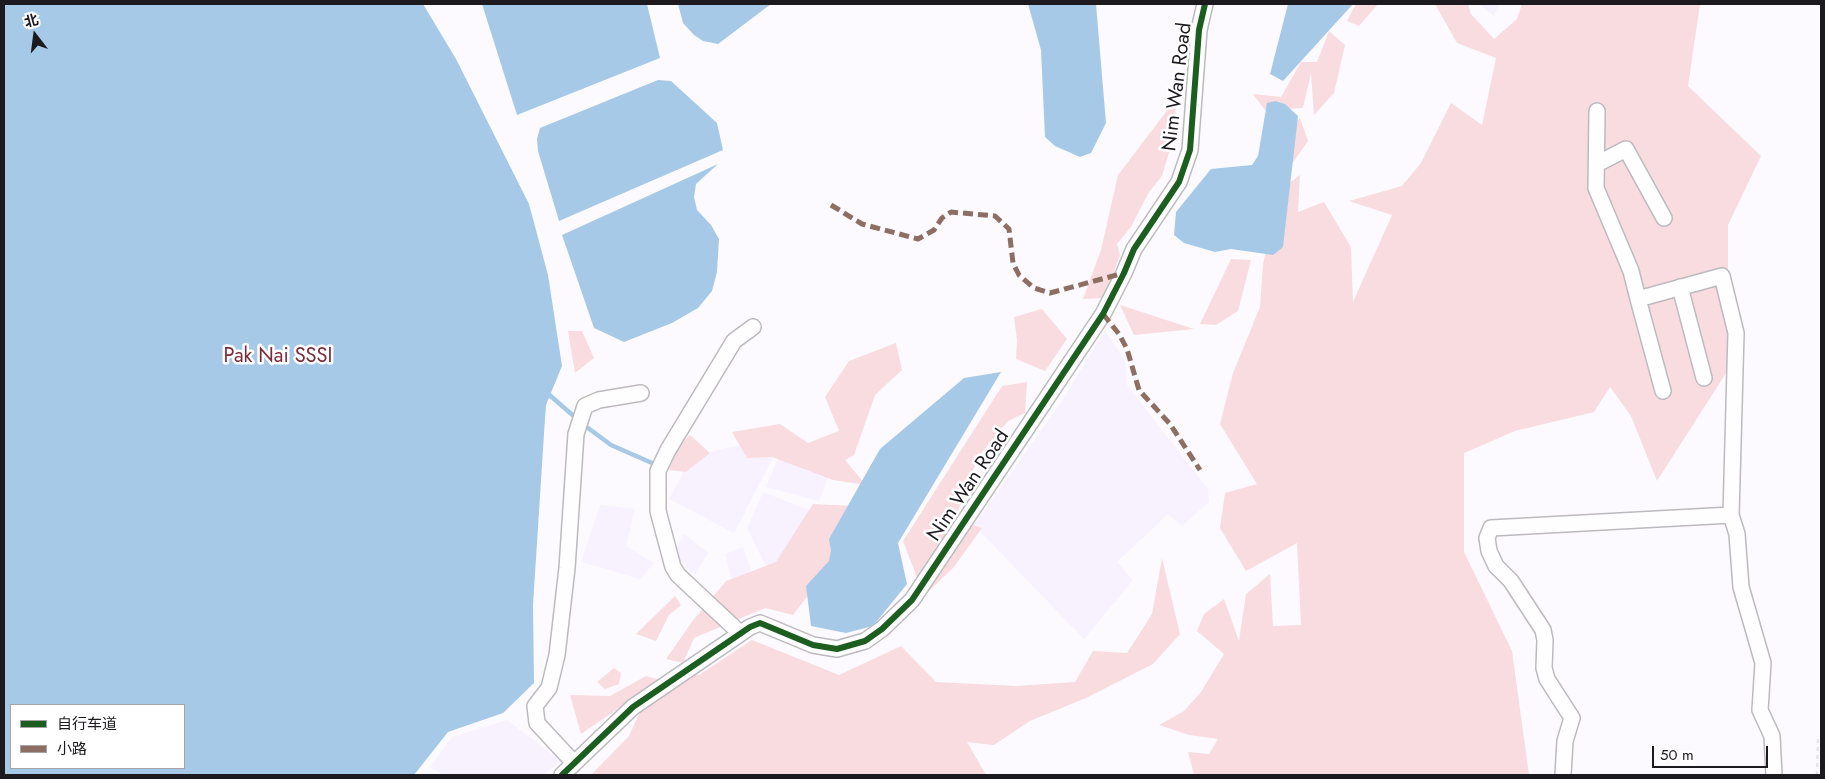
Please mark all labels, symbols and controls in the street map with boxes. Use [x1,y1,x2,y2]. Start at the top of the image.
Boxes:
text: 北 [22,9,40,32]
north arrow [10,10,60,60]
street label: Nim Wan Road [1158,21,1198,153]
park label: Pak Nai SSSI [224,345,332,369]
street label: Nim Wan Road [923,426,1015,546]
legend [10,704,185,769]
text: 自行车道 [57,713,117,735]
scale bar [1655,736,1771,768]
text: 小路 [57,738,87,760]
text: 50 m [1660,744,1694,766]

